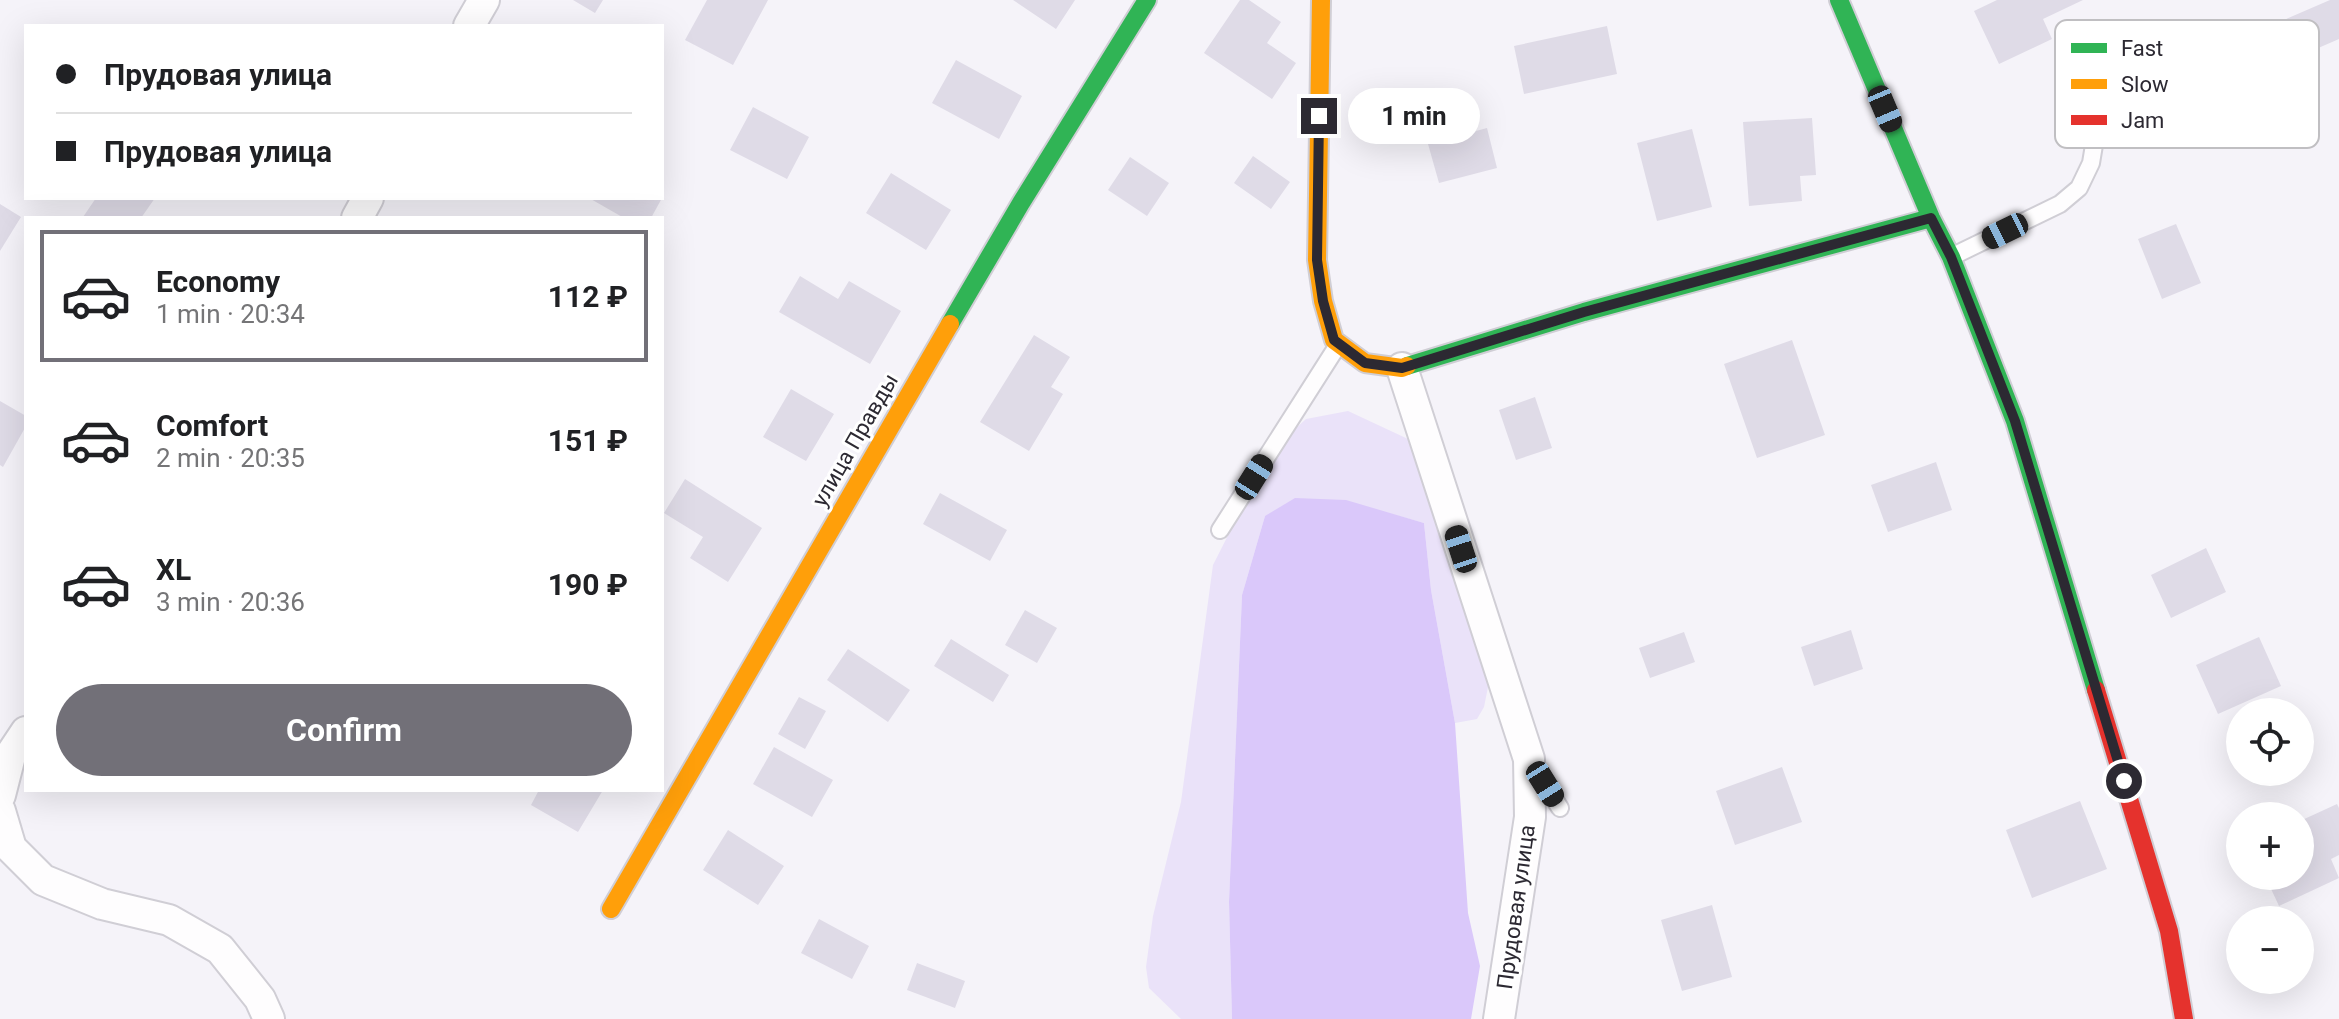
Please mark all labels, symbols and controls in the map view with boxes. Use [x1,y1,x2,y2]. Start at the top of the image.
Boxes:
legend [2055,20,2319,148]
text: Fast [2121,36,2163,61]
text: Прудовая улица [104,57,332,92]
text: Slow [2121,72,2169,97]
car [1865,82,1905,136]
callout: 1 min [1347,88,1479,144]
route end [1301,98,1337,134]
text: 1 min [1381,101,1447,131]
text: Jam [2121,108,2164,133]
text: Прудовая улица [104,134,332,169]
car [1978,210,2032,252]
icon: car [60,260,132,332]
text: Economy [156,264,280,299]
text: 112 ₽ [548,279,628,314]
text: 1 min · 20:34 [156,299,305,329]
street label: улица Правды [807,369,903,511]
icon: car [60,404,132,476]
text: Comfort [156,408,268,443]
text: 151 ₽ [548,423,628,458]
text: 2 min · 20:35 [156,443,305,473]
car [1231,450,1277,504]
car [1442,522,1480,576]
icon: car [60,548,132,620]
text: XL [156,552,191,587]
text: 190 ₽ [548,567,628,602]
text: 3 min · 20:36 [156,587,305,617]
button: Confirm [56,684,632,776]
map controls [2226,698,2314,994]
button: locate [2226,698,2314,786]
car [1522,757,1568,811]
route start [2106,763,2142,799]
button: + [2226,802,2314,890]
street label: Прудовая улица [1492,823,1540,991]
button: − [2226,906,2314,994]

